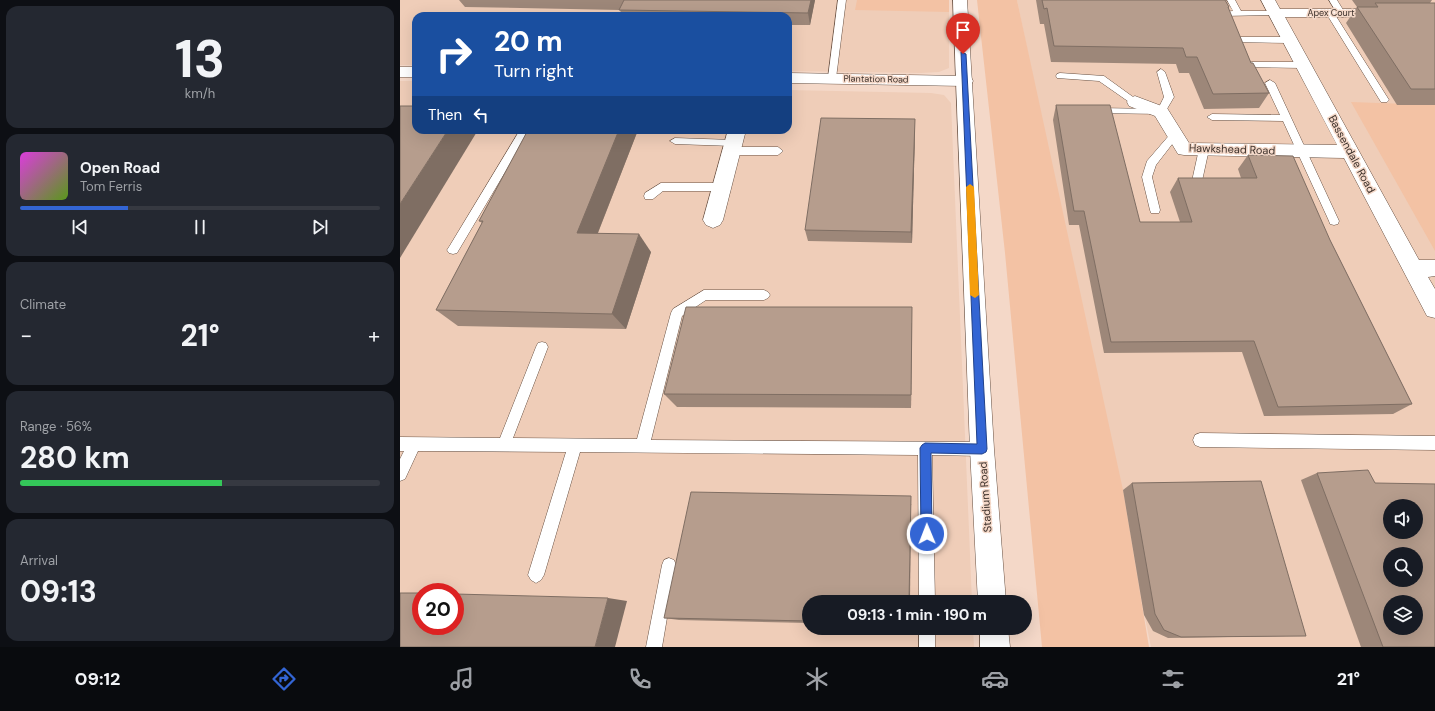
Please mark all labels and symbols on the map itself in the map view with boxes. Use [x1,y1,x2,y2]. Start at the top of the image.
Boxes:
street label: Apex Court [1307,7,1355,19]
pin [946,13,980,54]
street label: Plantation Road [843,72,909,86]
street label: Bassendale Road [1326,113,1378,195]
street label: Hawkshead Road [1189,140,1276,158]
street label: Stadium Road [976,461,994,533]
position arrow [906,513,948,555]
speed limit sign: 20 [412,583,464,635]

